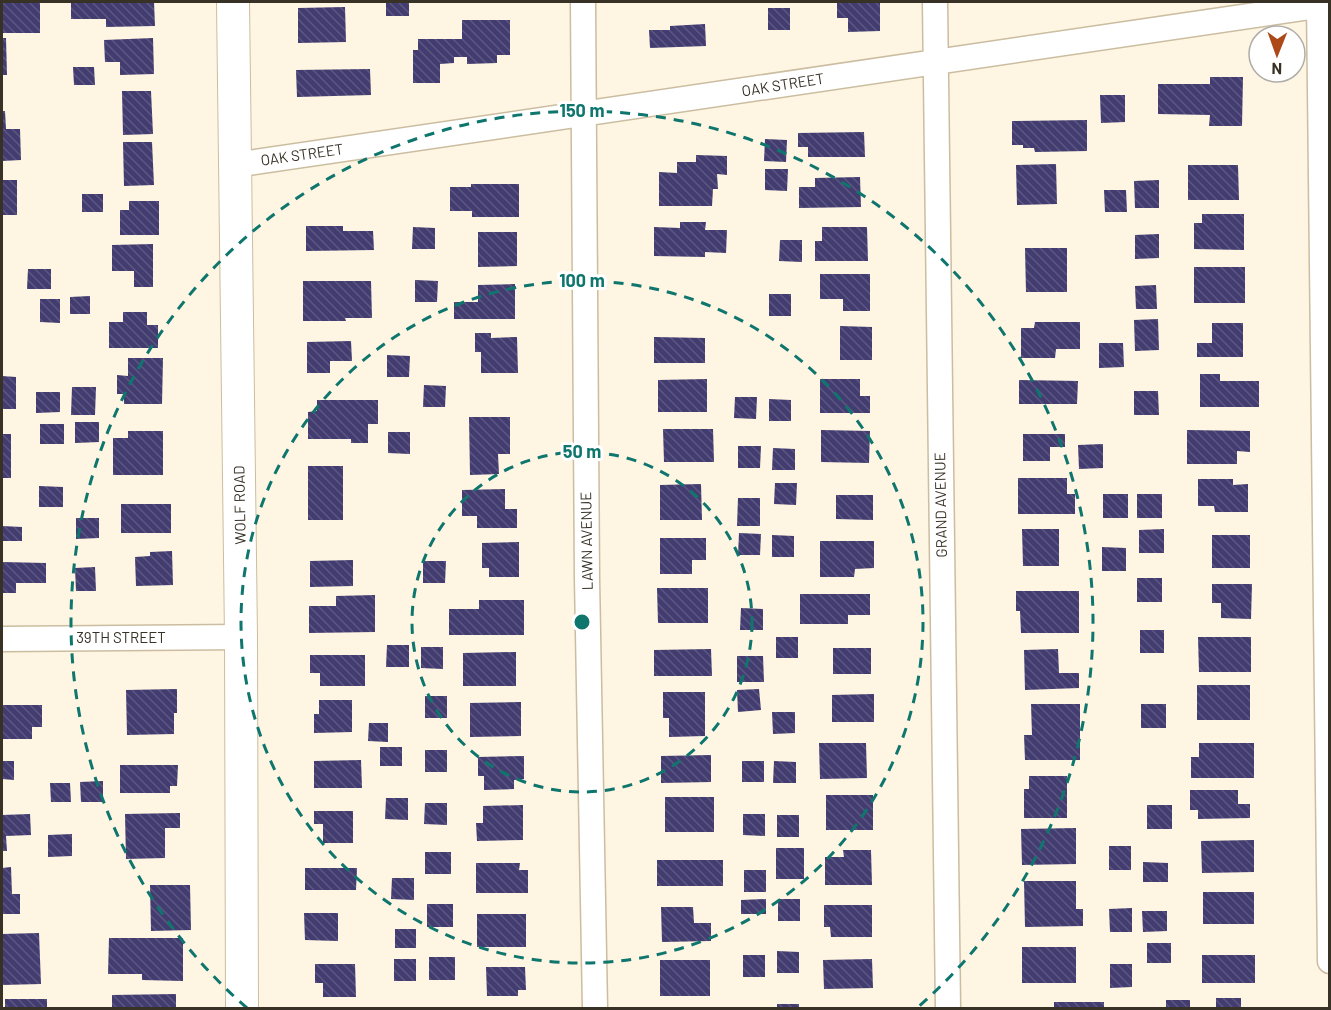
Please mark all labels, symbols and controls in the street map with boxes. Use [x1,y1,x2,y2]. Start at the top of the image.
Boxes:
north arrow [1247,24,1307,84]
text: N [1271,60,1282,79]
street label: OAK STREET [740,69,825,99]
text: 150 m [560,99,604,121]
street label: OAK STREET [259,139,344,169]
text: 100 m [559,269,605,291]
text: 50 m [563,440,601,462]
street label: GRAND AVENUE [930,452,950,558]
street label: WOLF ROAD [229,465,249,545]
street label: LAWN AVENUE [576,492,596,590]
centre of rings [572,612,592,632]
street label: 39TH STREET [76,628,166,646]

